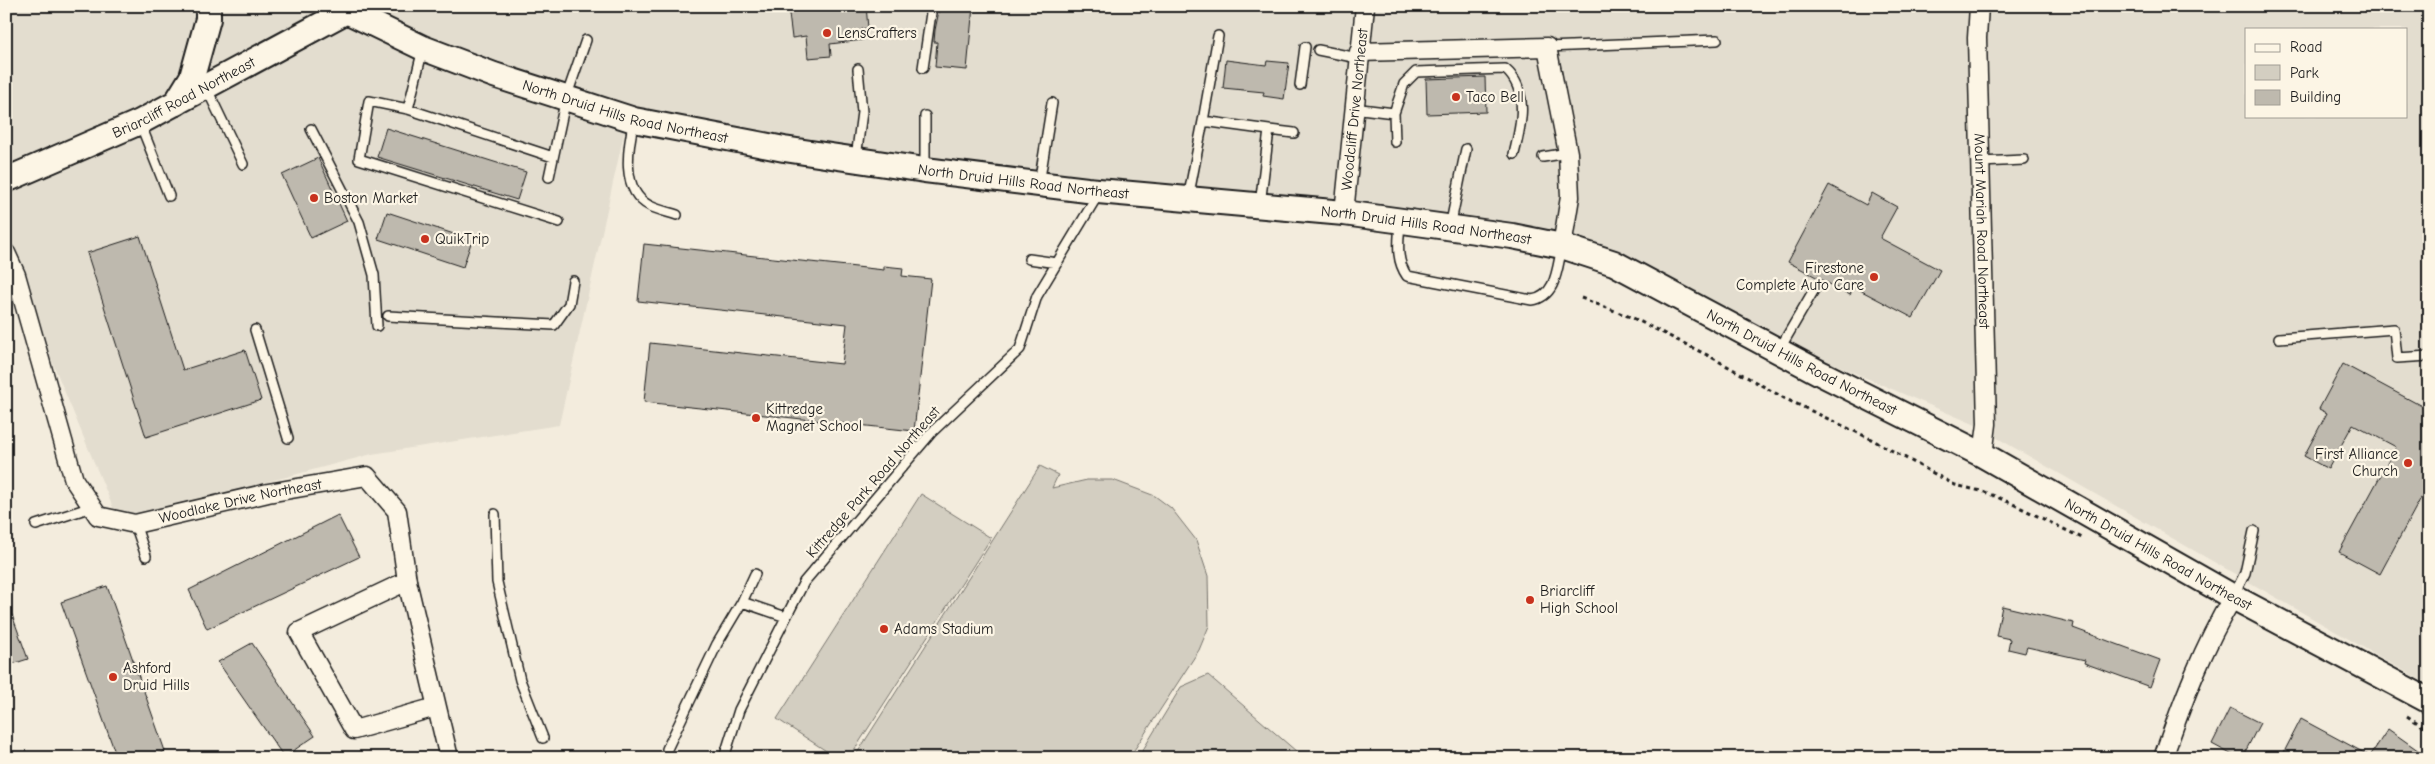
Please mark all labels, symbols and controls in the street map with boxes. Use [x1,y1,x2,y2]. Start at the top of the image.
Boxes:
place label: LensCrafters [837,24,917,42]
marker: LensCrafters [821,27,833,39]
street label: Woodcliff Drive Northeast [1337,27,1372,191]
legend [2245,28,2408,118]
text: Road [2290,38,2322,56]
street label: Briarcliff Road Northeast [110,53,259,142]
text: Park [2290,64,2319,82]
street label: North Druid Hills Road Northeast [520,76,730,147]
place label: Taco Bell [1466,88,1524,106]
text: Building [2290,88,2341,106]
marker: Taco Bell [1450,91,1462,103]
street label: Mount Mariah Road Northeast [1970,133,1994,330]
street label: North Druid Hills Road Northeast [917,160,1130,203]
place label: Boston Market [324,189,418,207]
marker: Boston Market [308,192,320,204]
street label: North Druid Hills Road Northeast [1320,202,1533,249]
place label: QuikTrip [435,230,489,248]
marker: QuikTrip [419,233,431,245]
place label: Firestone Complete Auto Care [1736,259,1864,294]
marker: Firestone Complete Auto Care [1868,271,1880,283]
street label: North Druid Hills Road Northeast [1704,305,1901,420]
place label: Kittredge Magnet School [766,400,862,435]
street label: Kittredge Park Road Northeast [802,402,944,561]
marker: Kittredge Magnet School [750,412,762,424]
place label: First Alliance Church [2315,445,2398,480]
marker: First Alliance Church [2402,457,2414,469]
street label: Woodlake Drive Northeast [157,475,324,527]
street label: North Druid Hills Road Northeast [2062,494,2256,615]
place label: Briarcliff High School [1540,582,1618,617]
marker: Briarcliff High School [1524,594,1536,606]
place label: Adams Stadium [894,620,993,638]
marker: Adams Stadium [878,623,890,635]
place label: Ashford Druid Hills [123,659,189,694]
marker: Ashford Druid Hills [107,671,119,683]

